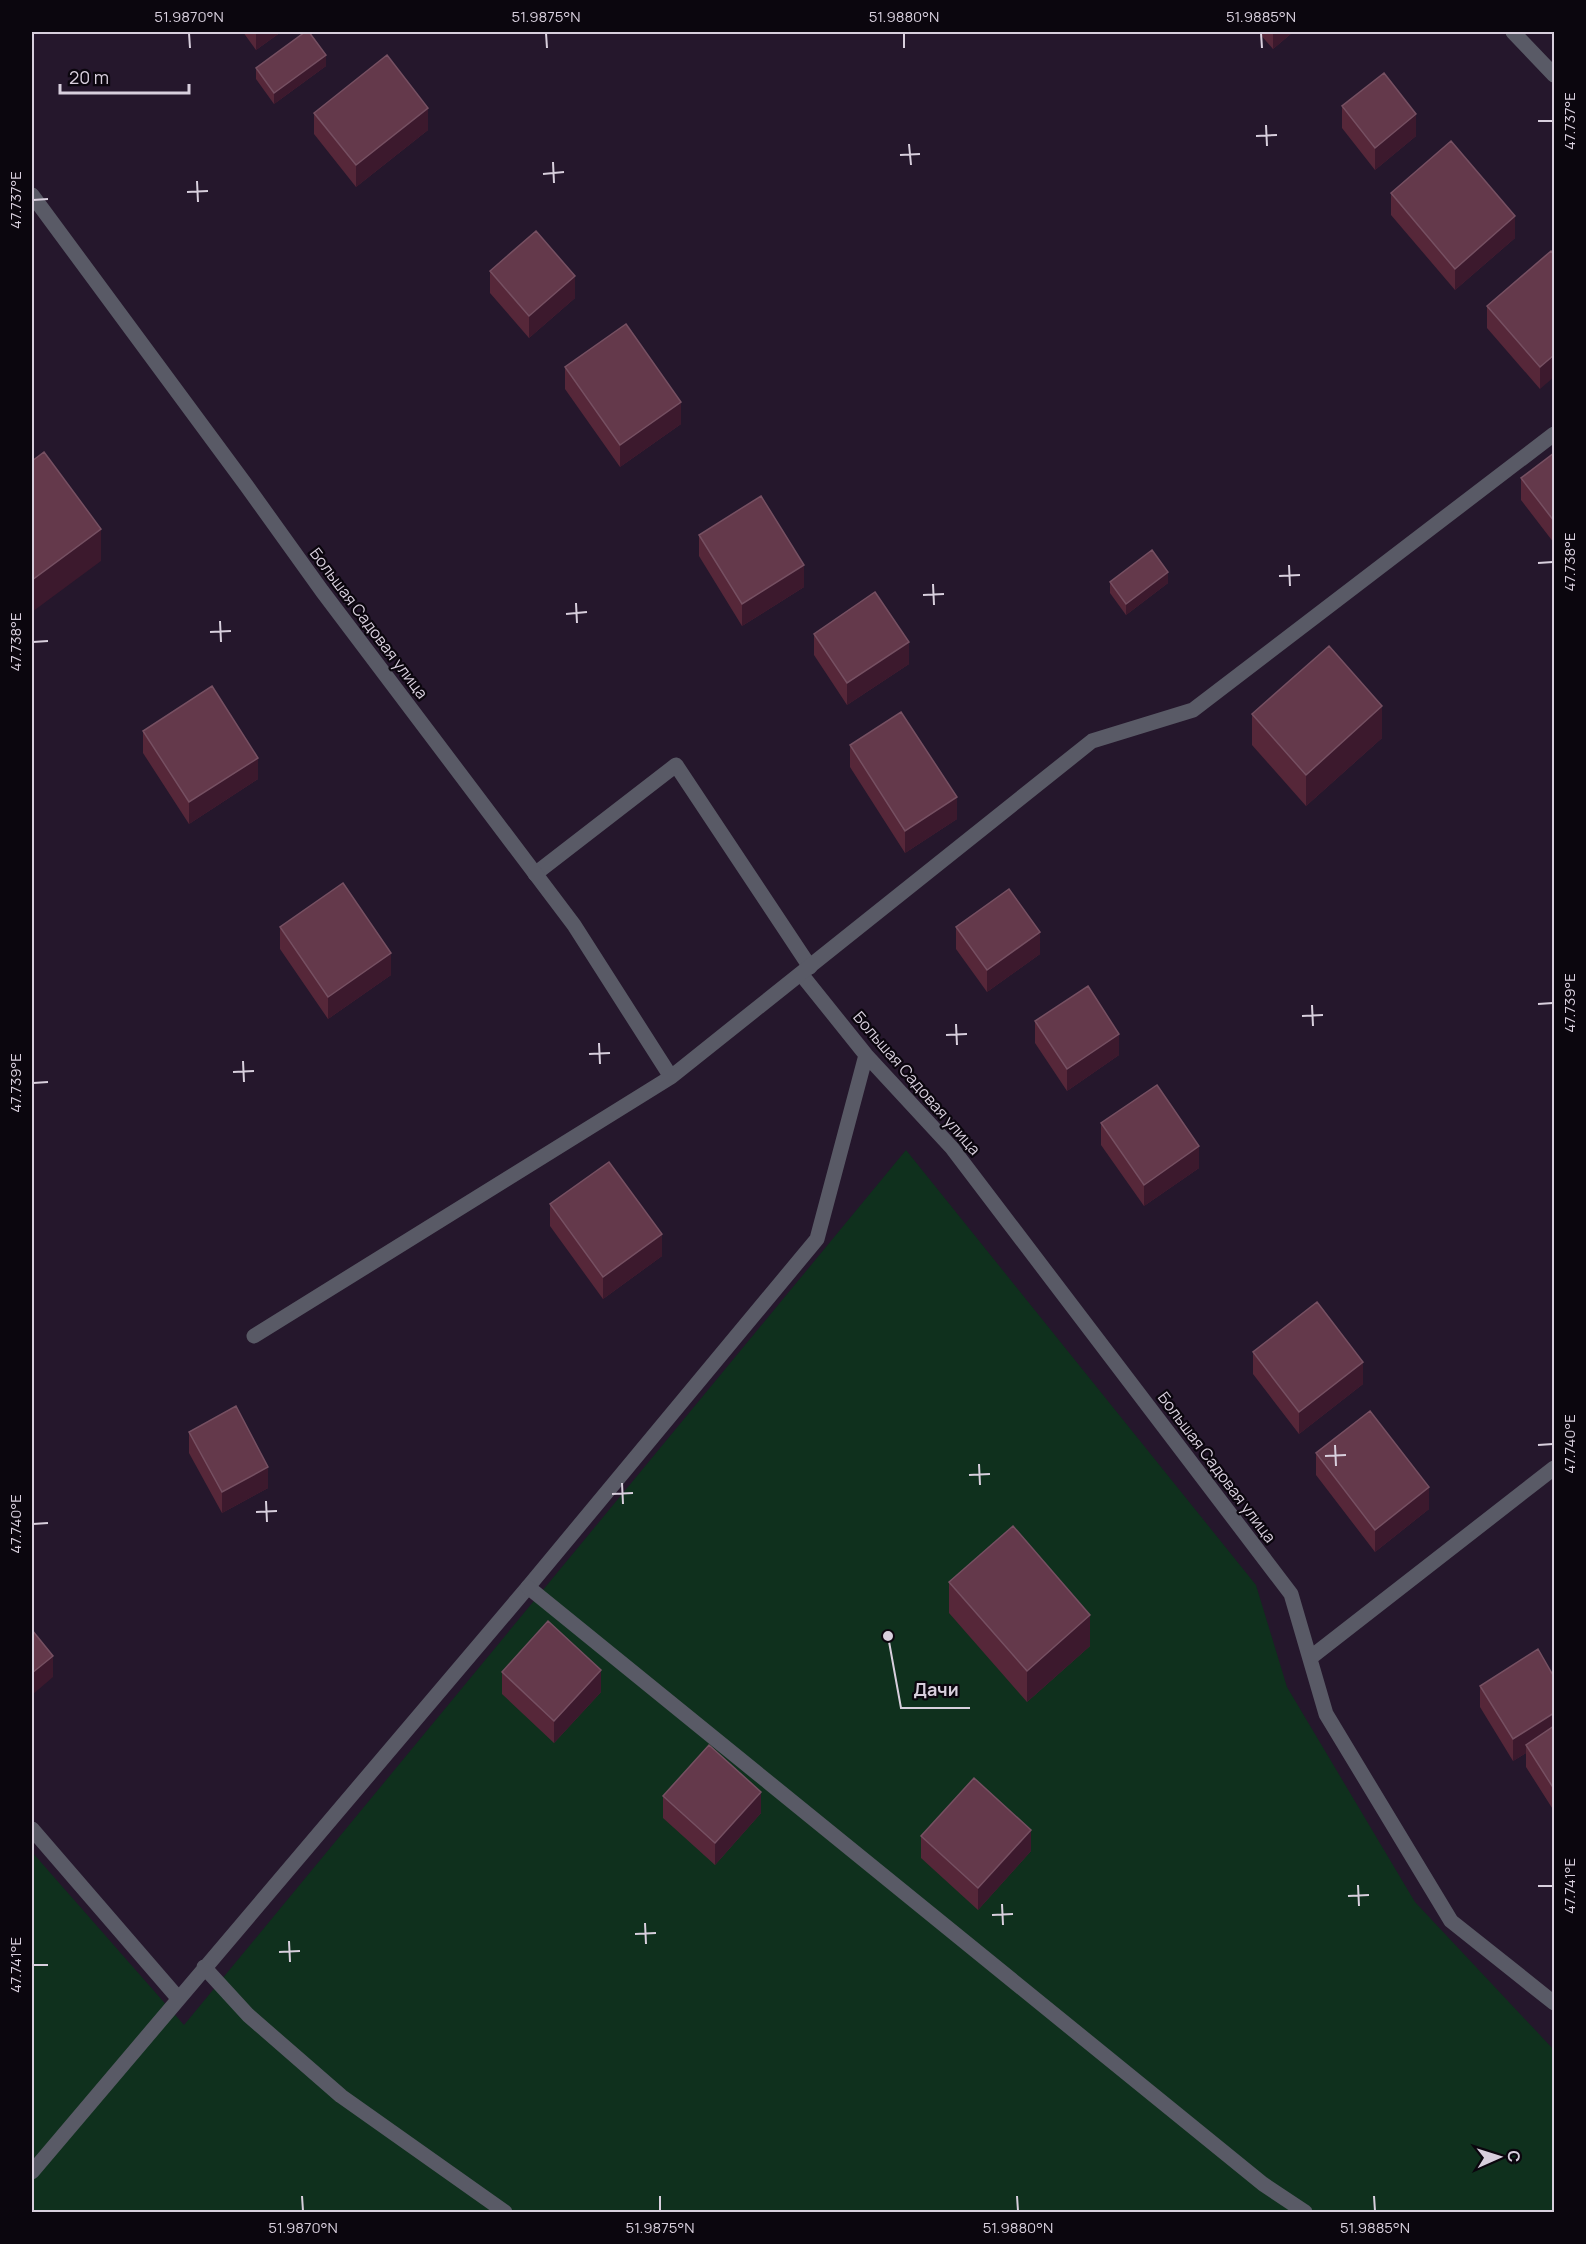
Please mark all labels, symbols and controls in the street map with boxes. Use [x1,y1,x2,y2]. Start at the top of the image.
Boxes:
text: 51.9870°N [154,6,224,27]
text: 51.9875°N [512,6,580,27]
text: 51.9880°N [869,6,939,27]
text: 51.9885°N [1226,6,1296,27]
scale bar [60,57,189,95]
text: 20 m [69,65,109,89]
text: 47.737°E [1559,92,1580,150]
text: 47.737°E [5,171,26,229]
text: 47.738°E [1559,532,1580,592]
street label: Большая Садовая улица [305,543,433,703]
text: 47.738°E [5,612,26,672]
text: 47.739°E [1559,973,1580,1033]
street label: Большая Садовая улица [848,1006,986,1160]
text: 47.739°E [5,1053,26,1113]
street label: Большая Садовая улица [1153,1387,1281,1547]
text: 47.740°E [1559,1414,1580,1474]
text: 47.740°E [5,1494,26,1554]
callout: Дачи [901,1672,970,1708]
text: Дачи [913,1677,959,1701]
text: 47.741°E [1559,1858,1580,1914]
text: 47.741°E [5,1937,26,1993]
north arrow [1469,2127,1529,2187]
text: С [1503,2150,1525,2163]
text: 51.9870°N [268,2217,338,2238]
text: 51.9875°N [626,2217,694,2238]
text: 51.9880°N [983,2217,1053,2238]
text: 51.9885°N [1340,2217,1410,2238]

